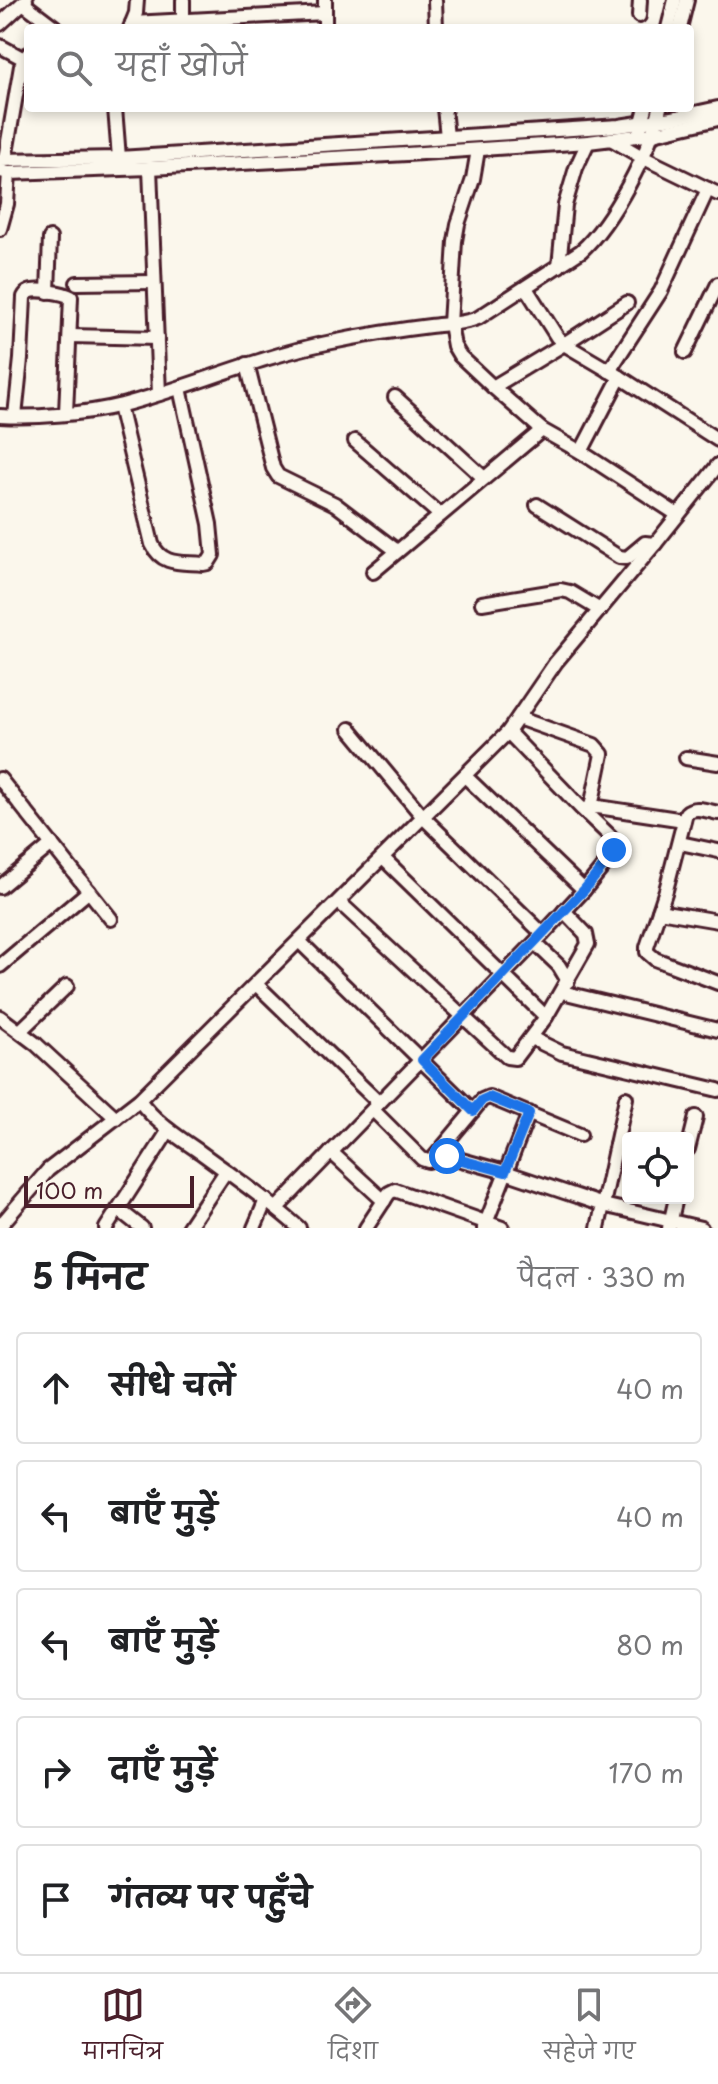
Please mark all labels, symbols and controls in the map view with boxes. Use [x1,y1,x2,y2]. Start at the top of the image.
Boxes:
search box [24,24,694,112]
text: यहाँ खोजें [116,41,247,86]
icon: search [52,46,96,90]
route end [596,832,632,868]
map controls [622,1132,694,1204]
button: locate [622,1132,694,1204]
route start [429,1138,465,1174]
scale bar [24,1172,194,1208]
text: 100 m [36,1173,103,1206]
text: 5 मिनट [32,1249,147,1301]
text: पैदल · 330 m [518,1257,686,1296]
text: सीधे चलें [110,1361,235,1406]
icon: ahead [34,1366,78,1410]
text: 40 m [616,1369,684,1408]
text: बाएँ मुड़ें [110,1489,217,1534]
icon: left [34,1494,78,1538]
text: 40 m [616,1497,684,1536]
text: बाएँ मुड़ें [110,1617,217,1662]
icon: left [34,1622,78,1666]
text: 80 m [616,1625,684,1664]
text: दाएँ मुड़ें [110,1745,216,1790]
icon: right [34,1750,78,1794]
text: 170 m [609,1753,684,1792]
text: गंतव्य पर पहुँचे [110,1873,312,1918]
icon: arrive [34,1878,78,1922]
tab: मानचित्र [82,1983,163,2076]
tab: दिशा [328,1983,378,2076]
tab: सहेजे गए [543,1983,636,2076]

